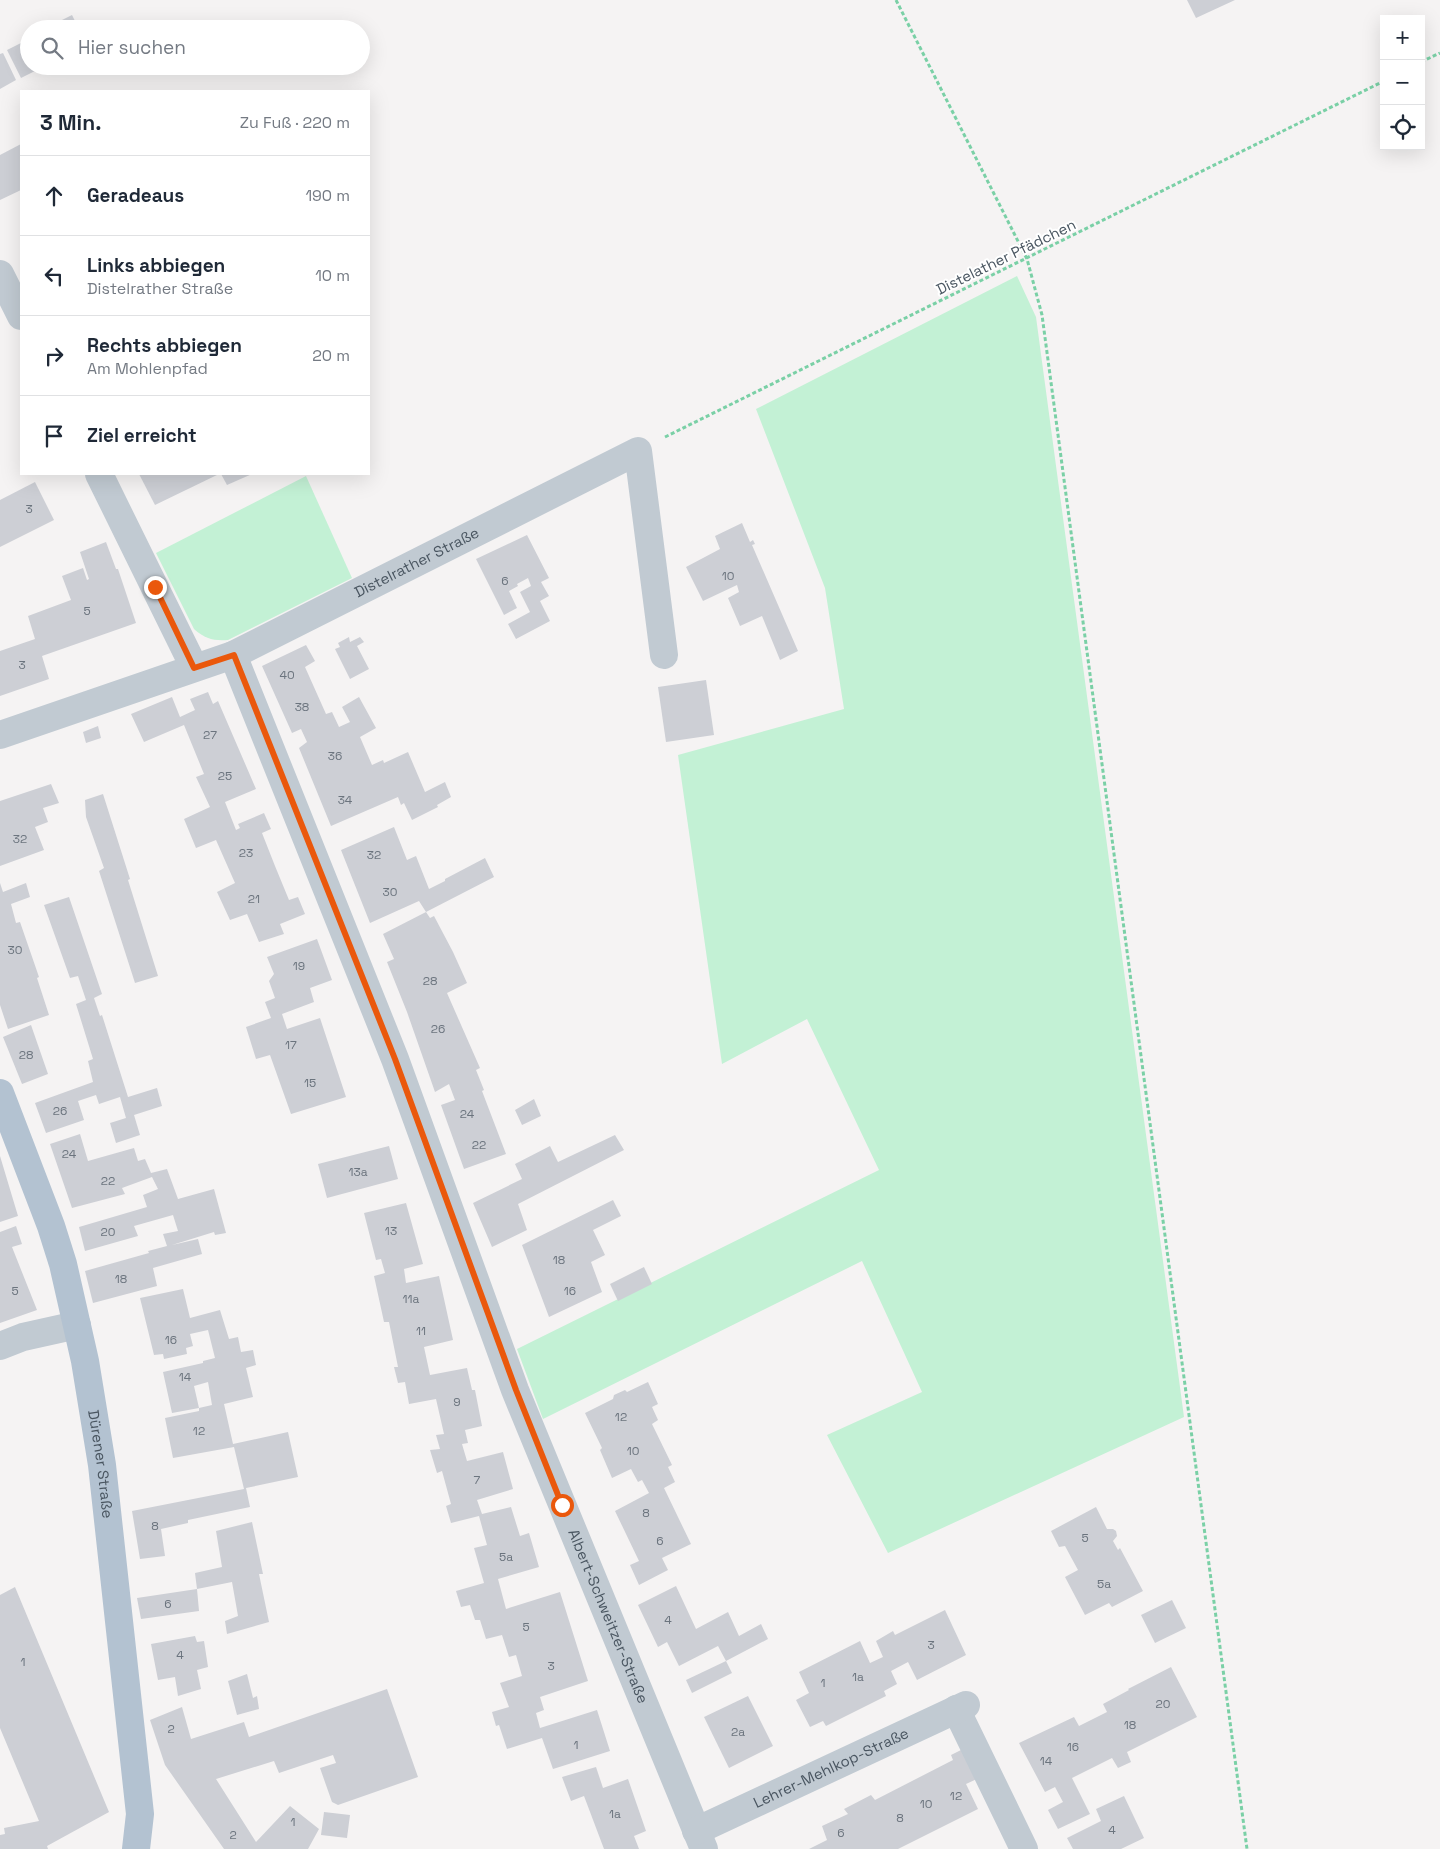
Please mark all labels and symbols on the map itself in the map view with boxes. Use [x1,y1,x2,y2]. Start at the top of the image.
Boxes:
street label: Distelather Pfädchen [933,214,1079,299]
house number: 3 [25,501,33,517]
street label: Distelrather Straße [351,523,482,601]
house number: 10 [722,568,734,584]
house number: 6 [501,573,509,589]
route end [144,576,167,599]
house number: 5 [83,603,91,619]
house number: 3 [18,657,26,673]
house number: 40 [279,667,295,683]
house number: 38 [295,699,309,715]
house number: 27 [203,727,217,743]
house number: 36 [328,748,342,764]
house number: 25 [218,768,232,784]
house number: 34 [338,792,353,808]
house number: 32 [13,831,27,847]
house number: 23 [239,845,253,861]
house number: 32 [367,847,381,863]
house number: 30 [383,884,397,900]
house number: 21 [248,891,260,907]
house number: 30 [8,942,22,958]
house number: 19 [293,958,305,974]
house number: 28 [423,973,437,989]
house number: 26 [431,1021,445,1037]
house number: 17 [285,1037,297,1053]
house number: 28 [19,1047,33,1063]
house number: 15 [304,1075,316,1091]
house number: 26 [53,1103,67,1119]
house number: 24 [460,1106,475,1122]
house number: 22 [472,1137,486,1153]
house number: 24 [62,1146,77,1162]
house number: 13a [348,1164,368,1180]
house number: 22 [101,1173,115,1189]
house number: 13 [385,1223,397,1239]
house number: 20 [101,1224,115,1240]
house number: 18 [553,1252,565,1268]
house number: 18 [115,1271,127,1287]
house number: 5 [11,1283,19,1299]
house number: 16 [564,1283,576,1299]
house number: 11a [403,1291,420,1307]
house number: 11 [416,1323,426,1339]
house number: 16 [165,1332,177,1348]
house number: 14 [179,1369,192,1385]
house number: 9 [453,1394,461,1410]
street label: Dürener Straße [84,1408,118,1519]
house number: 12 [615,1409,627,1425]
house number: 12 [193,1423,205,1439]
house number: 10 [627,1443,639,1459]
house number: 7 [474,1472,481,1488]
route start [551,1494,574,1517]
house number: 8 [642,1505,650,1521]
house number: 8 [151,1518,159,1534]
street label: Albert-Schweitzer-Straße [564,1526,653,1706]
house number: 5 [1081,1530,1089,1546]
house number: 6 [656,1533,664,1549]
house number: 5a [499,1549,513,1565]
house number: 5a [1097,1576,1111,1592]
house number: 6 [164,1596,172,1612]
house number: 4 [664,1612,672,1628]
house number: 5 [522,1619,530,1635]
house number: 3 [927,1637,935,1653]
house number: 4 [176,1647,184,1663]
house number: 1 [20,1654,26,1670]
house number: 3 [547,1658,555,1674]
house number: 1a [852,1669,864,1685]
house number: 1 [820,1675,826,1691]
house number: 20 [1156,1696,1170,1712]
house number: 18 [1124,1717,1136,1733]
house number: 2 [167,1721,175,1737]
street label: Lehrer-Mehlkop-Straße [750,1723,912,1812]
house number: 2a [731,1724,745,1740]
house number: 1 [573,1737,579,1753]
house number: 16 [1067,1739,1079,1755]
house number: 14 [1040,1753,1053,1769]
house number: 12 [950,1788,962,1804]
house number: 10 [920,1796,932,1812]
house number: 1a [609,1806,621,1822]
house number: 8 [896,1810,904,1826]
house number: 1 [290,1814,296,1830]
house number: 4 [1108,1822,1116,1838]
house number: 6 [837,1825,845,1841]
house number: 2 [229,1827,237,1843]

